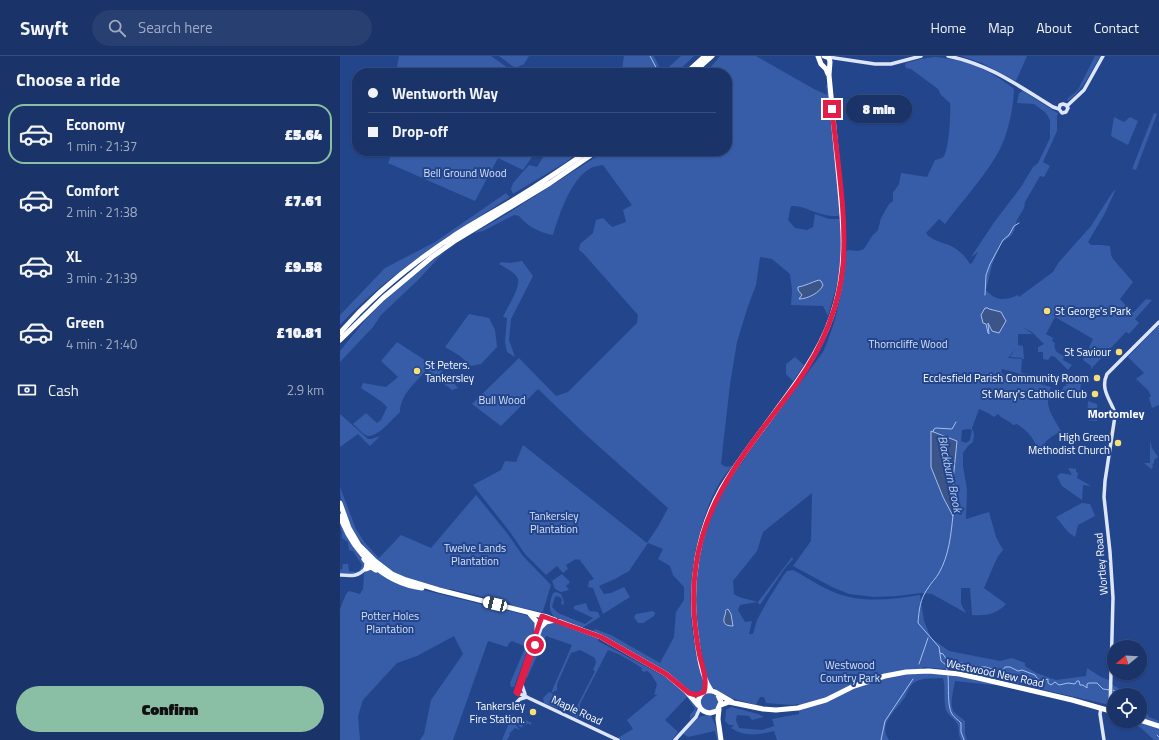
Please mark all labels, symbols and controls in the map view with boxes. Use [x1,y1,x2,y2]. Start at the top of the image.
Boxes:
search box [92,10,372,46]
text: Swyft [20,13,68,42]
text: Search here [138,16,212,39]
icon: search [106,17,128,39]
text: Home [931,17,966,38]
text: Map [988,17,1014,38]
text: About [1036,17,1072,38]
text: Contact [1094,17,1139,38]
text: Choose a ride [16,66,120,93]
text: Wentworth Way [392,82,498,105]
callout: 8 min [846,95,912,123]
text: 8 min [863,99,895,119]
route end [823,100,841,118]
text: Economy [66,113,125,136]
icon: car [18,116,54,152]
text: Drop-off [392,120,448,143]
text: £5.64 [285,123,322,146]
text: 1 min · 21:37 [66,136,137,156]
park label: Bell Ground Wood [423,165,507,181]
text: Comfort [66,179,119,202]
icon: car [18,182,54,218]
text: £7.61 [285,189,322,212]
text: 2 min · 21:38 [66,202,137,222]
text: XL [66,245,82,268]
icon: car [18,248,54,284]
text: £9.58 [285,255,322,278]
text: 3 min · 21:39 [66,268,137,288]
place label: St George's Park [1055,303,1132,319]
marker: St George's Park [1042,306,1052,316]
text: Green [66,311,104,334]
icon: car [18,314,54,350]
text: £10.81 [277,321,322,344]
text: 4 min · 21:40 [66,334,137,354]
park label: Thorncliffe Wood [868,336,948,352]
place label: St Saviour [1064,344,1111,360]
marker: St Saviour [1114,347,1124,357]
place label: St Peters. Tankersley [425,357,475,386]
marker: St Peters. Tankersley [412,366,422,376]
place label: Ecclesfield Parish Community Room [923,370,1089,386]
marker: Ecclesfield Parish Community Room [1092,373,1102,383]
icon: cash [16,379,38,401]
text: Cash [48,379,79,402]
text: 2.9 km [287,380,324,400]
place label: St Mary's Catholic Club [982,386,1087,402]
marker: St Mary's Catholic Club [1090,389,1100,399]
park label: Bull Wood [478,392,526,408]
district label: Mortomley [1087,404,1145,423]
place label: High Green Methodist Church [1028,429,1110,458]
water label: Blackburn Brook [933,434,968,516]
marker: High Green Methodist Church [1113,438,1123,448]
park label: Tankersley Plantation [529,508,579,537]
street label: Wortley Road [1090,532,1112,596]
park label: Twelve Lands Plantation [444,540,506,569]
car [482,595,508,613]
park label: Potter Holes Plantation [361,608,419,637]
route start [526,636,544,654]
north arrow [1107,640,1147,680]
map controls [1107,640,1147,728]
street label: Westwood New Road [945,655,1046,691]
park label: Westwood Country Park [820,657,881,686]
button: Confirm [16,686,324,732]
button: locate [1107,688,1147,728]
street label: Maple Road [549,691,605,729]
place label: Tankersley Fire Station. [470,698,526,727]
marker: Tankersley Fire Station. [528,707,538,717]

